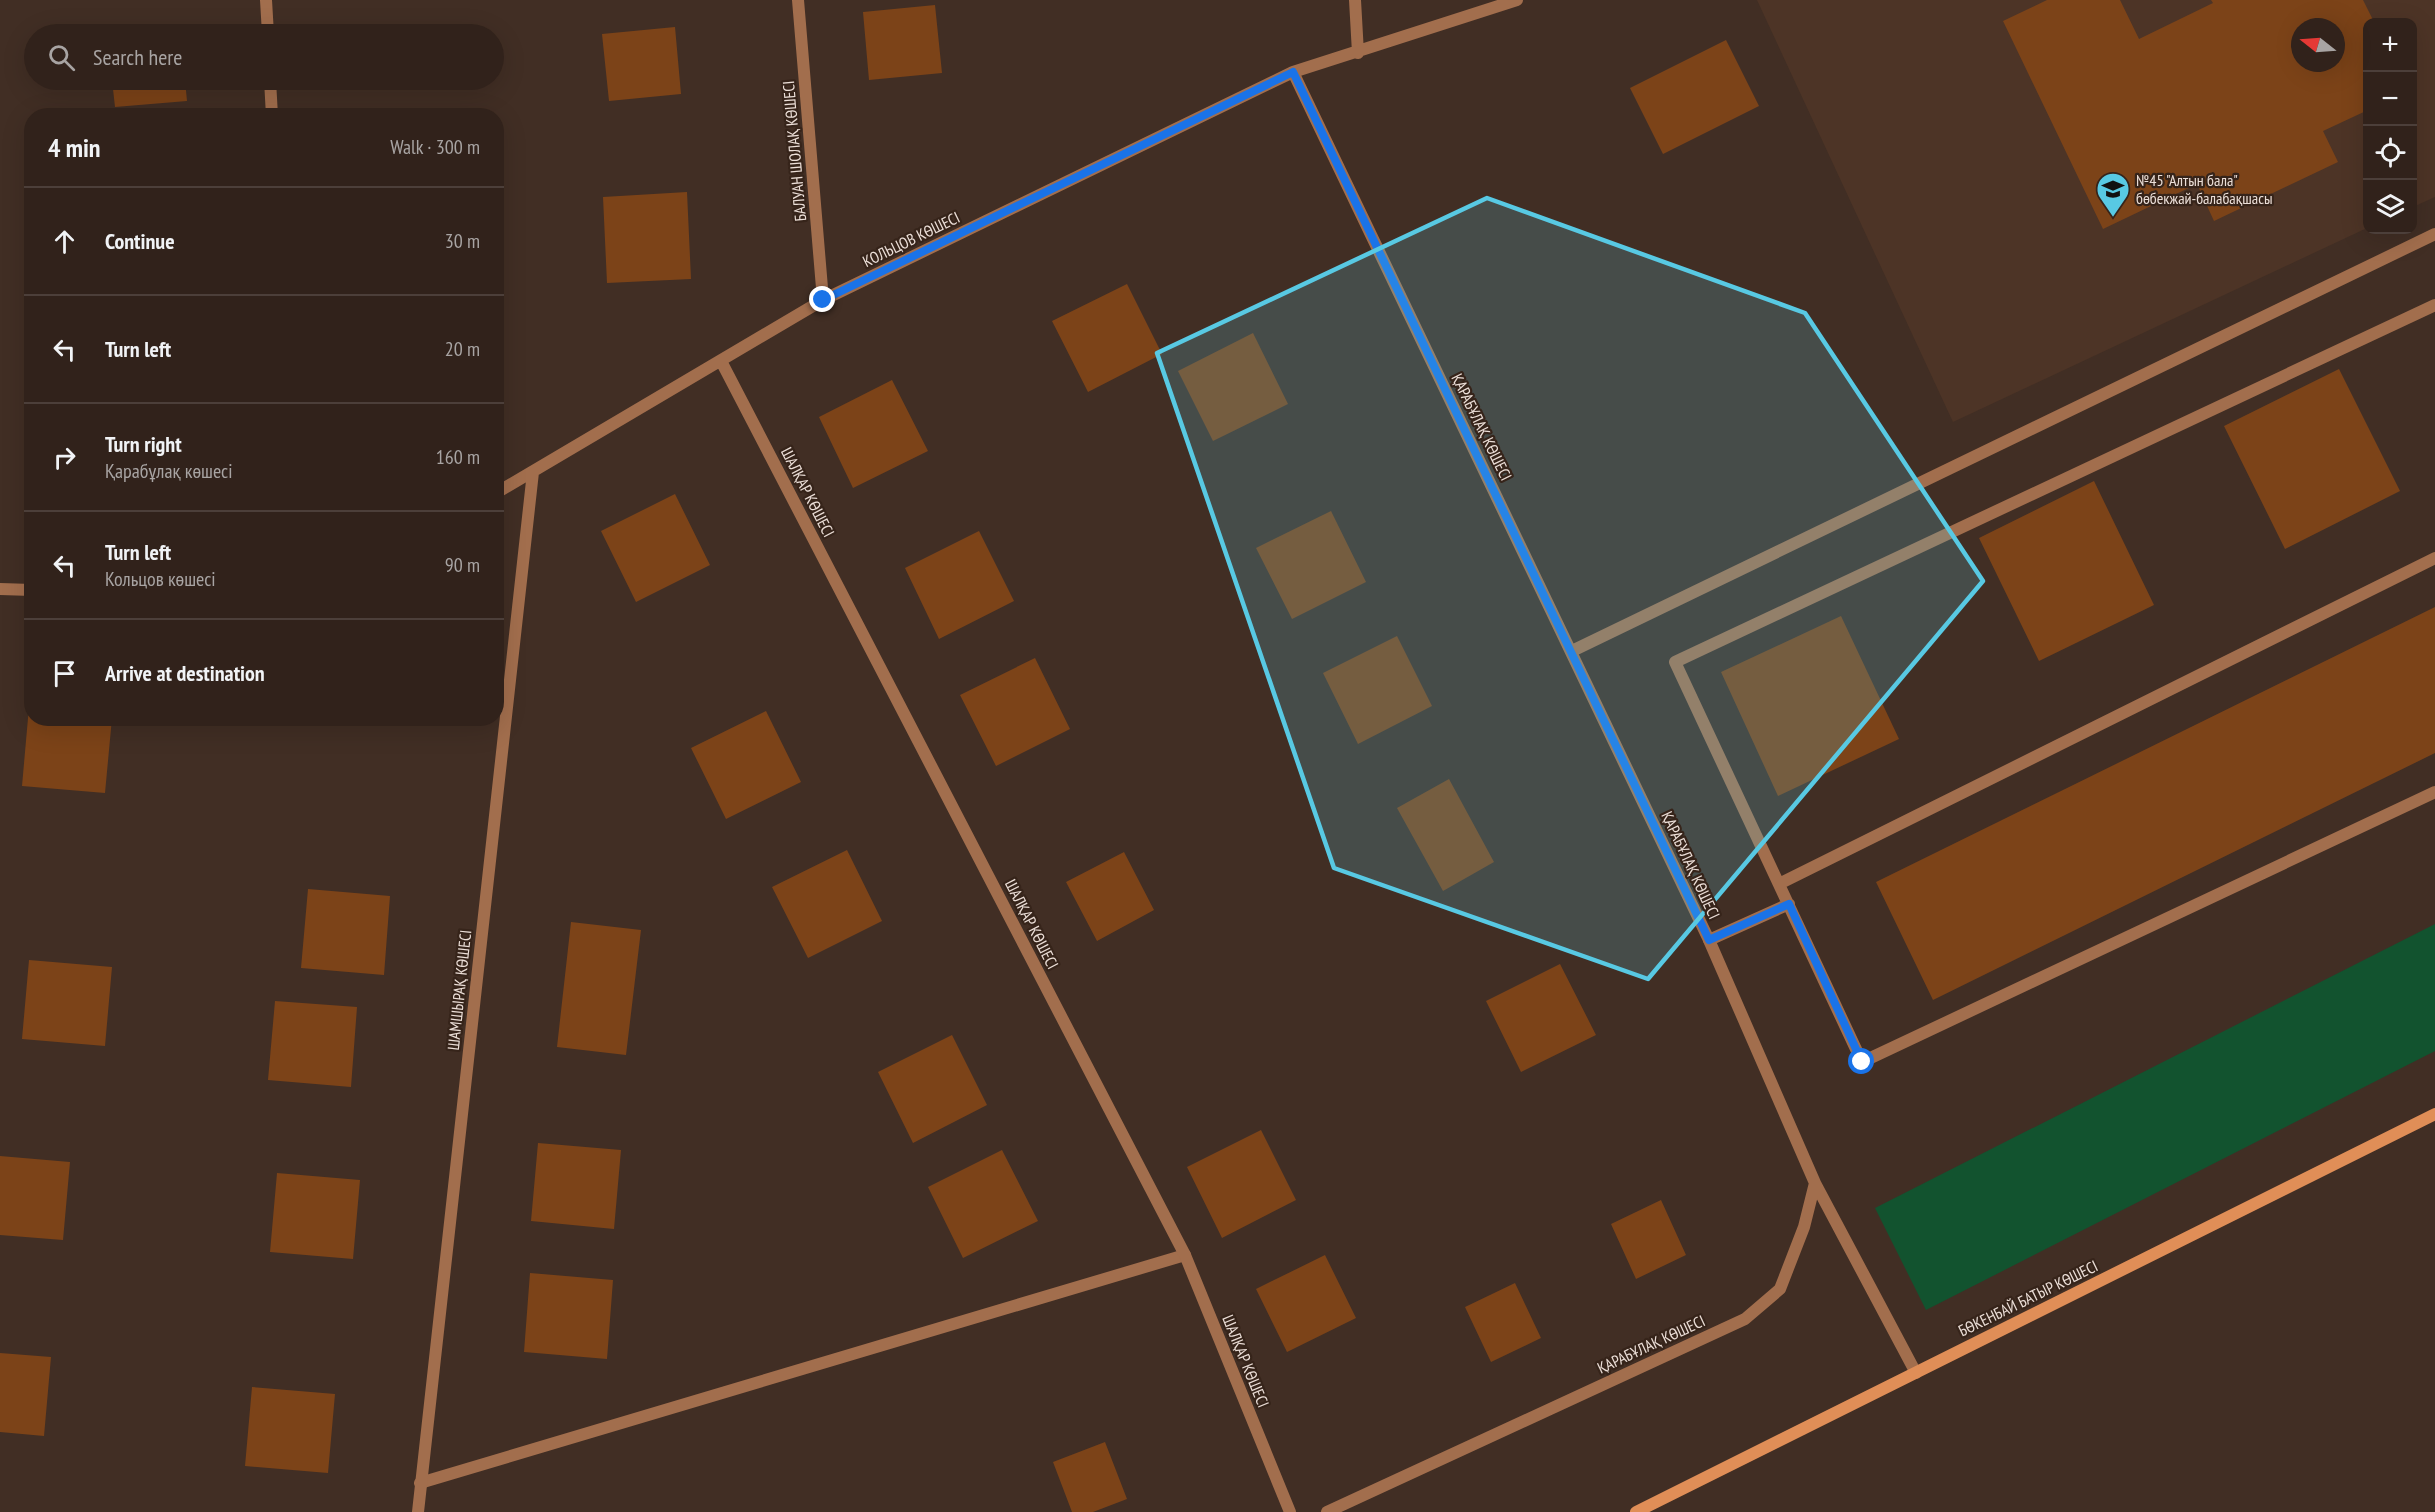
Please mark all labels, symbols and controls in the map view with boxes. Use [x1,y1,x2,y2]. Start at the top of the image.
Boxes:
north arrow [2291,18,2345,72]
map controls [2363,18,2417,234]
button: + [2363,18,2417,72]
search box [24,24,504,90]
icon: search [45,41,78,74]
text: Search here [93,43,182,71]
button: − [2363,72,2417,126]
street label: БАЛУАН ШОЛАҚ КӨШЕСІ [778,80,810,222]
button: locate [2363,126,2417,180]
text: 4 min [48,131,101,164]
text: Walk · 300 m [390,134,480,160]
place label: №45 "Алтын бала" бөбекжай-балабақшасы [2136,170,2273,208]
school or university icon: №45 "Алтын бала" бөбекжай-балабақшасы [2095,171,2131,218]
button: layers [2363,180,2417,234]
street label: КОЛЬЦОВ КӨШЕСІ [859,207,963,271]
icon: ahead [48,225,81,258]
text: Continue [105,227,175,255]
text: 30 m [445,228,480,254]
route end [809,286,835,312]
icon: left [48,333,81,366]
text: Turn left [105,335,171,363]
text: 20 m [445,336,480,362]
street label: ҚАРАБҰЛАҚ КӨШЕСІ [1447,370,1517,484]
text: Turn right [105,430,182,458]
icon: right [48,441,81,474]
text: 160 m [436,444,480,470]
street label: ШАЛҚАР КӨШЕСІ [777,444,839,540]
text: Қарабұлақ көшесі [105,458,233,484]
text: Turn left [105,538,171,566]
icon: left [48,549,81,582]
text: 90 m [445,552,480,578]
text: Кольцов көшесі [105,566,216,592]
icon: arrive [48,657,81,690]
text: Arrive at destination [105,659,265,687]
street label: ҚАРАБҰЛАҚ КӨШЕСІ [1657,808,1725,922]
street label: ШАЛҚАР КӨШЕСІ [1001,876,1063,972]
street label: ШАМШЫРАҚ КӨШЕСІ [443,929,475,1051]
route start [1848,1048,1874,1074]
street label: БӨКЕНБАЙ БАТЫР КӨШЕСІ [1955,1256,2101,1340]
street label: ҚАРАБҰЛАҚ КӨШЕСІ [1594,1310,1708,1378]
street label: ШАЛҚАР КӨШЕСІ [1218,1312,1274,1410]

